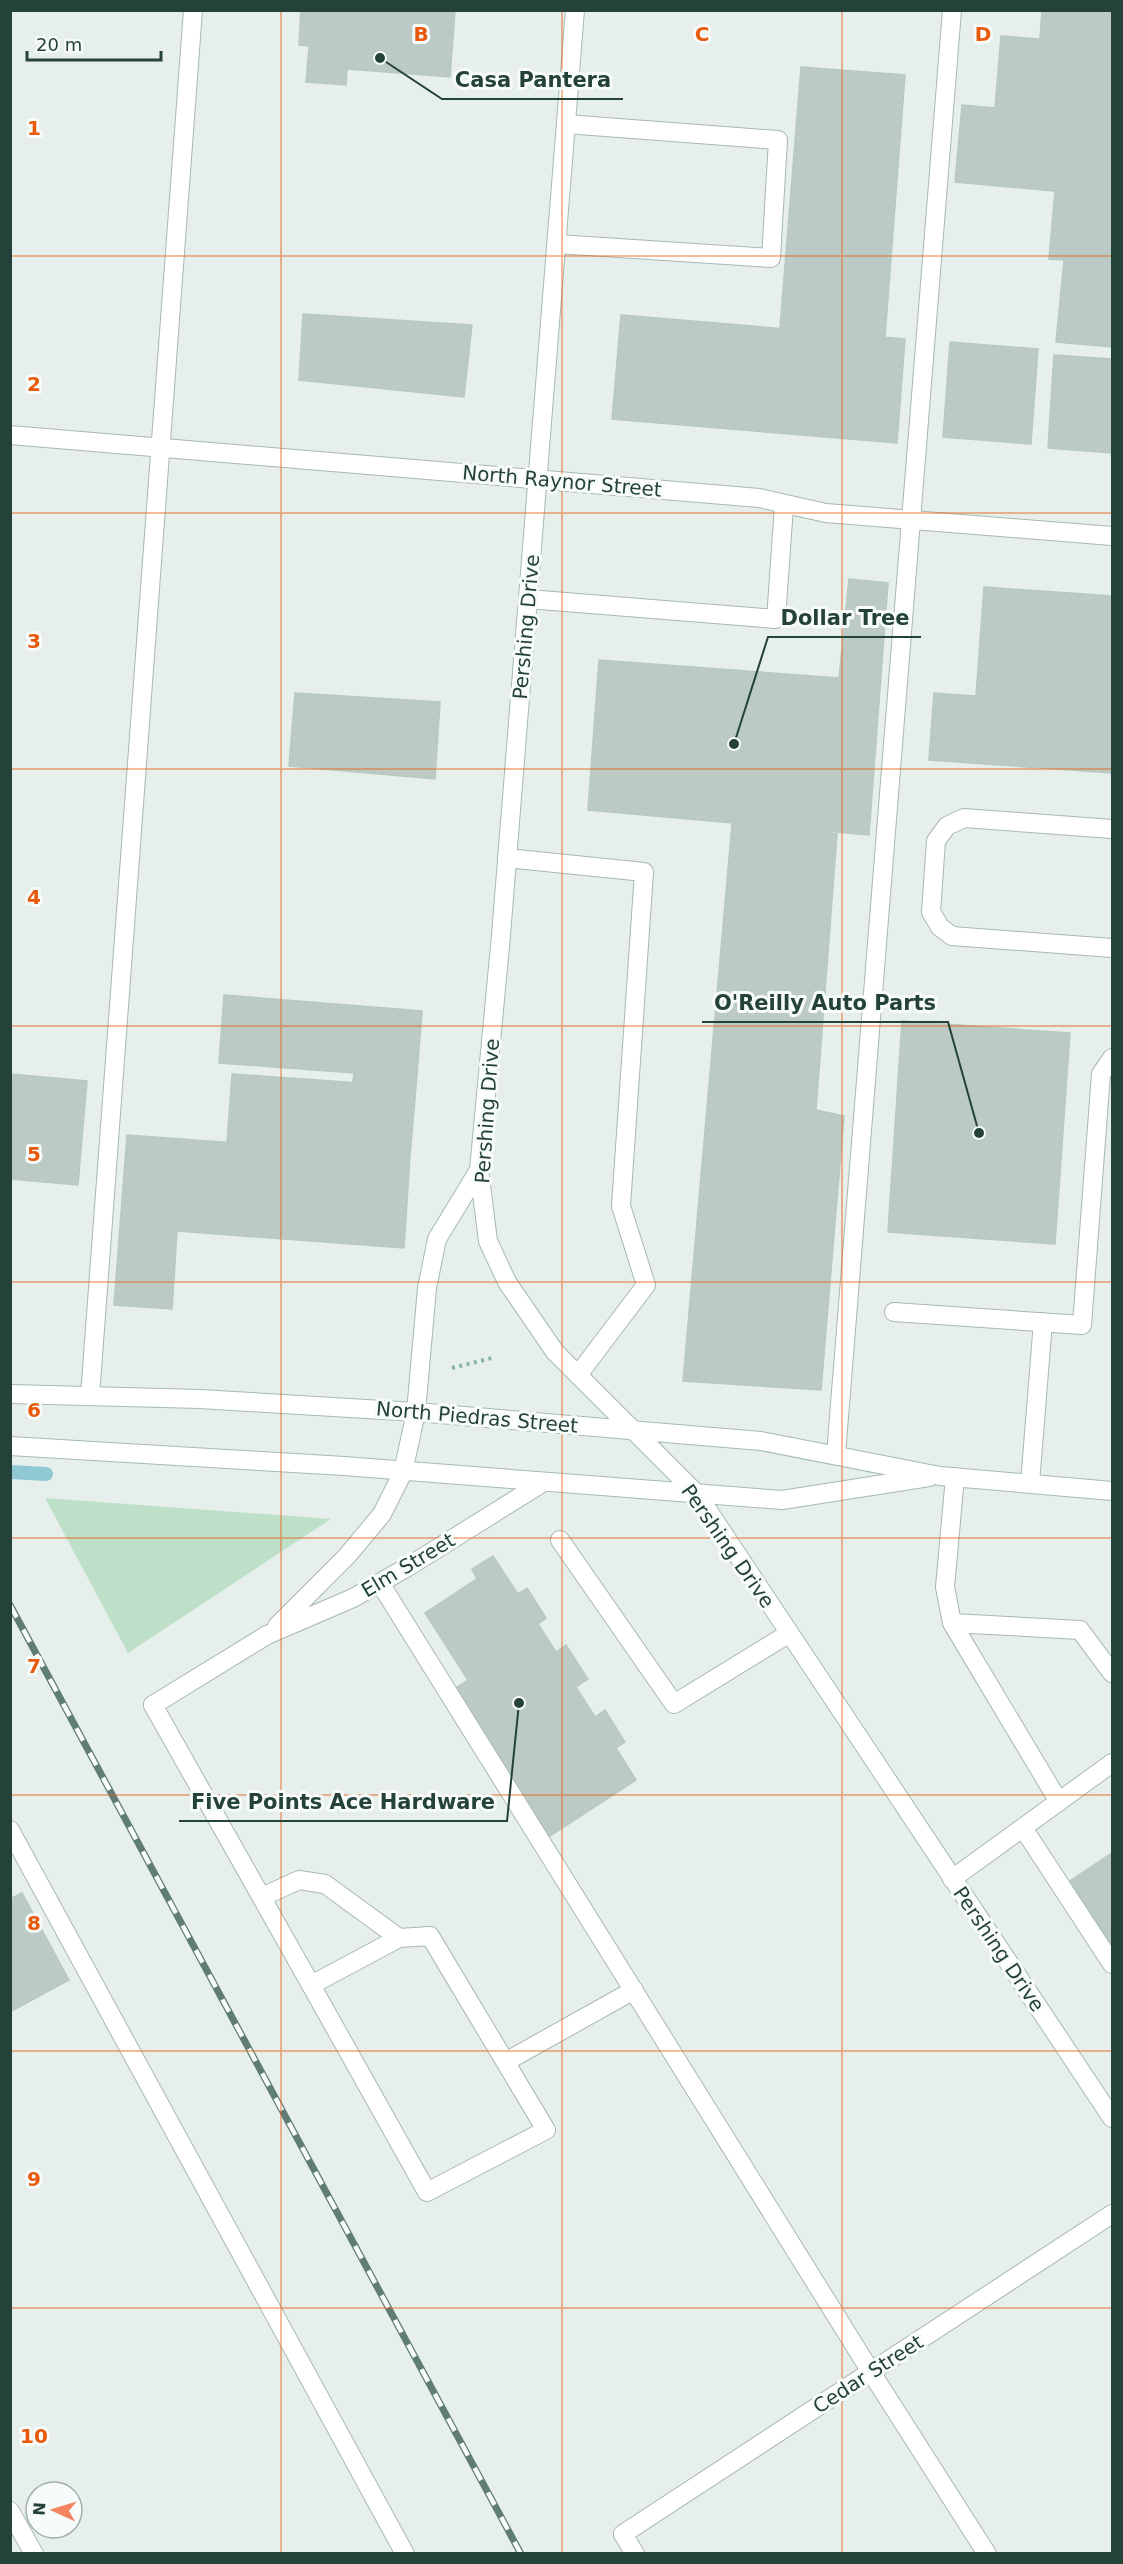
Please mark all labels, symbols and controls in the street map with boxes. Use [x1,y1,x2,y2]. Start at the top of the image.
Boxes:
text: B [413,22,429,46]
text: C [695,22,709,46]
text: D [975,22,991,46]
scale bar [27,24,160,62]
text: 20 m [36,34,82,55]
callout: Casa Pantera [442,60,623,99]
text: Casa Pantera [455,68,611,92]
text: 1 [27,116,41,140]
text: 2 [27,372,41,396]
street label: North Raynor Street [461,460,663,502]
street label: Pershing Drive [508,553,544,701]
callout: Dollar Tree [768,598,921,637]
text: Dollar Tree [781,606,909,630]
text: 3 [27,629,41,653]
text: 4 [27,885,41,909]
callout: O'Reilly Auto Parts [702,983,948,1022]
text: O'Reilly Auto Parts [714,991,936,1015]
street label: Pershing Drive [470,1038,504,1184]
text: 5 [27,1142,41,1166]
street label: North Piedras Street [375,1396,579,1438]
text: 6 [27,1398,41,1422]
street label: Pershing Drive [676,1479,780,1613]
street label: Elm Street [357,1528,459,1602]
text: 7 [27,1654,41,1678]
callout: Five Points Ace Hardware [179,1782,507,1821]
text: Five Points Ace Hardware [191,1790,495,1814]
street label: Pershing Drive [948,1882,1050,2016]
text: 8 [27,1911,41,1935]
text: 9 [27,2167,41,2191]
street label: Cedar Street [808,2329,928,2419]
text: 10 [20,2424,48,2448]
north arrow [24,2480,84,2540]
text: N [30,2502,49,2516]

